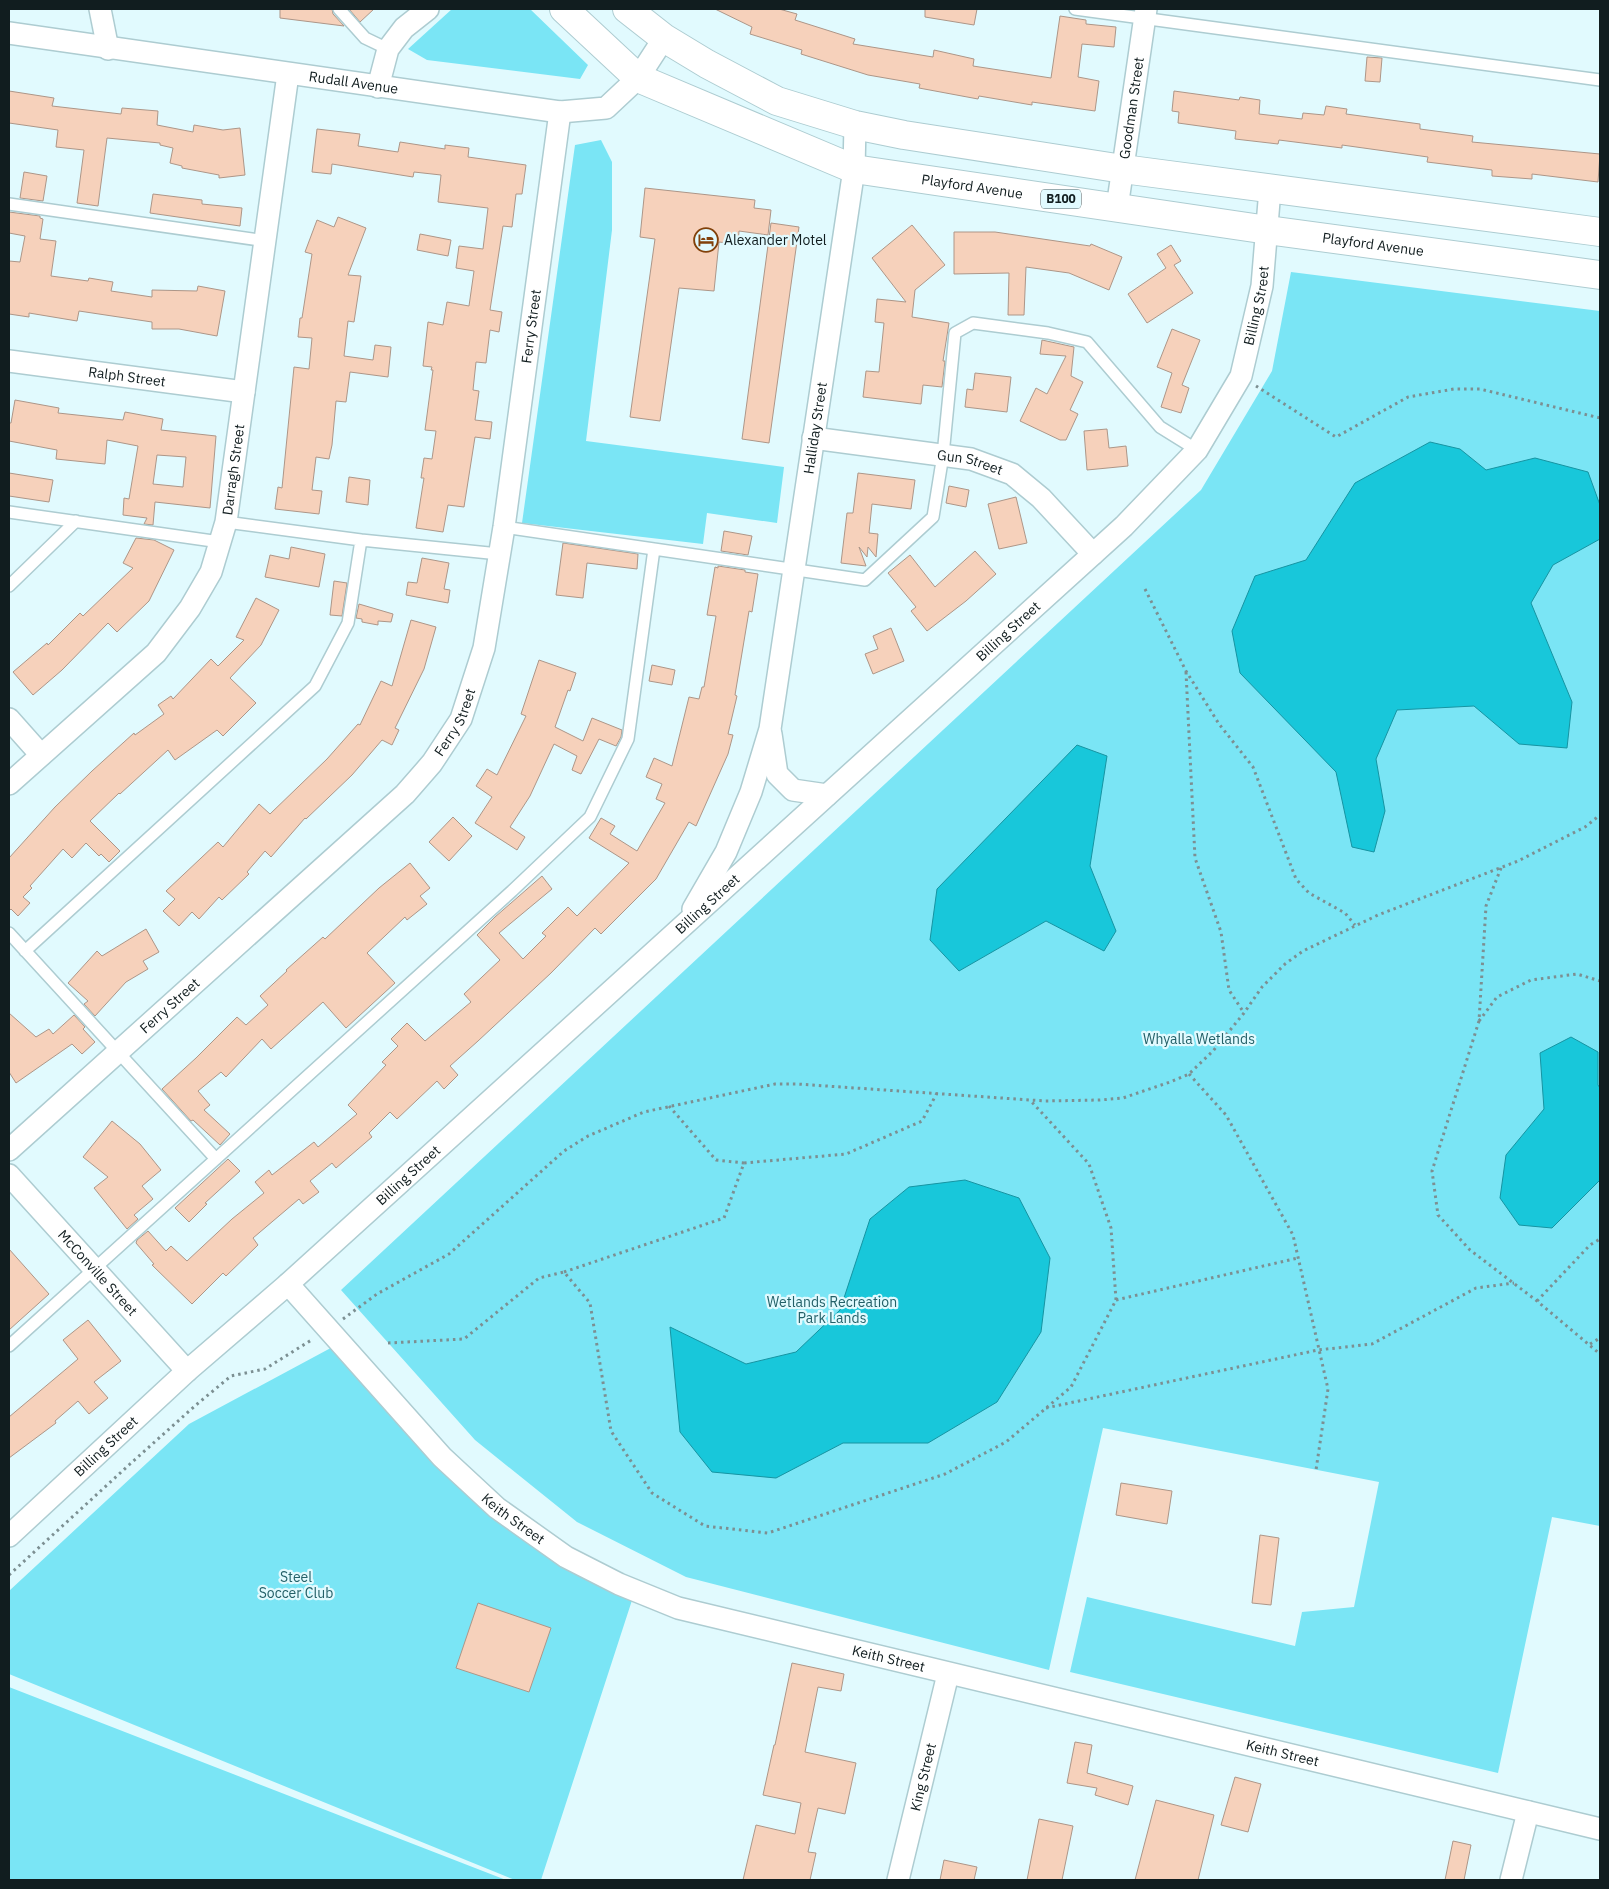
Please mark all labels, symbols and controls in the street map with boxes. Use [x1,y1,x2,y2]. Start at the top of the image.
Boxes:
street label: Goodman Street [1115,56,1148,160]
street label: Rudall Avenue [308,67,400,98]
street label: Playford Avenue [920,170,1024,203]
road number: B100 [1041,190,1081,208]
hotel icon: Alexander Motel [693,227,719,253]
street label: Playford Avenue [1321,228,1425,260]
place label: Alexander Motel [724,231,827,249]
street label: Billing Street [1239,265,1273,347]
street label: Ferry Street [517,288,545,364]
street label: Ralph Street [87,363,167,391]
street label: Halliday Street [799,381,831,475]
street label: Darragh Street [218,423,248,516]
street label: Gun Street [936,446,1005,479]
street label: Billing Street [972,597,1044,665]
street label: Ferry Street [430,686,479,759]
street label: Billing Street [671,870,743,938]
street label: Ferry Street [136,974,203,1037]
park label: Whyalla Wetlands [1143,1030,1255,1048]
street label: Billing Street [372,1141,444,1209]
street label: McConville Street [54,1226,142,1320]
park label: Wetlands Recreation Park Lands [767,1293,897,1327]
street label: Billing Street [70,1412,142,1480]
street label: Keith Street [478,1489,548,1548]
park label: Steel Soccer Club [259,1568,333,1602]
street label: Keith Street [850,1641,927,1676]
street label: Keith Street [1244,1735,1321,1770]
street label: King Street [906,1741,940,1813]

